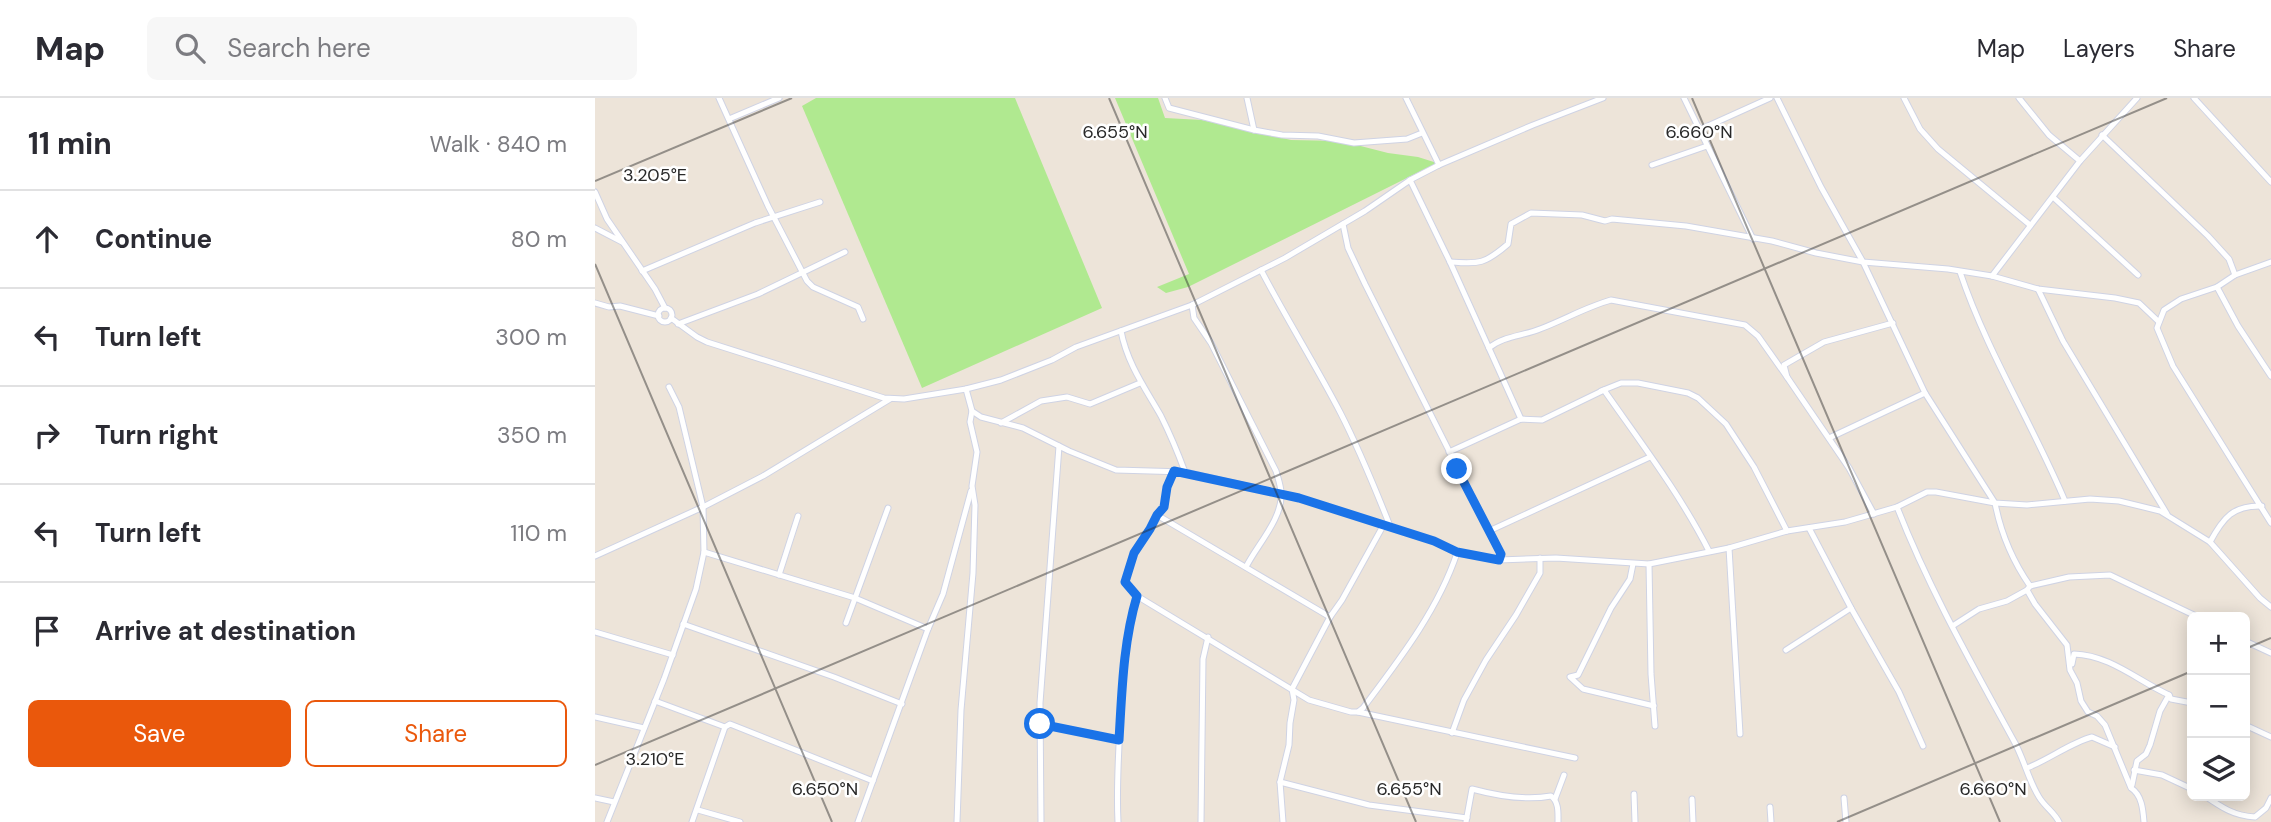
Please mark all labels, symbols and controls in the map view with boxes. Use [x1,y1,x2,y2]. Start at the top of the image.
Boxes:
search box [147,17,637,80]
text: Map [35,27,105,70]
icon: search [171,29,209,67]
text: Search here [227,31,371,65]
text: Map [1977,33,2025,64]
text: Layers [2063,33,2135,64]
text: Share [2173,33,2236,64]
text: 6.655°N [1082,120,1148,144]
text: 6.660°N [1665,120,1733,144]
text: 11 min [28,124,112,163]
text: Walk · 840 m [430,129,567,159]
text: 3.205°E [623,163,687,187]
icon: ahead [28,220,66,258]
text: Continue [95,222,212,256]
text: 80 m [511,224,567,254]
icon: left [28,318,66,356]
text: Turn left [95,320,202,354]
text: 300 m [495,322,567,352]
icon: right [28,416,66,454]
text: Turn right [95,418,219,452]
text: 350 m [497,420,567,450]
route end [1441,453,1472,484]
icon: left [28,514,66,552]
text: Turn left [95,516,202,550]
text: 110 m [510,518,567,548]
icon: arrive [28,612,66,650]
map controls [2187,612,2250,801]
button: + [2187,612,2250,675]
text: Arrive at destination [95,614,356,648]
button: − [2187,675,2250,738]
button: Save [28,700,291,767]
button: Share [305,700,567,767]
route start [1024,708,1055,739]
button: layers [2187,738,2250,801]
text: 3.210°E [626,747,684,771]
text: 6.650°N [792,777,858,801]
text: 6.655°N [1376,777,1442,801]
text: 6.660°N [1959,777,2027,801]

